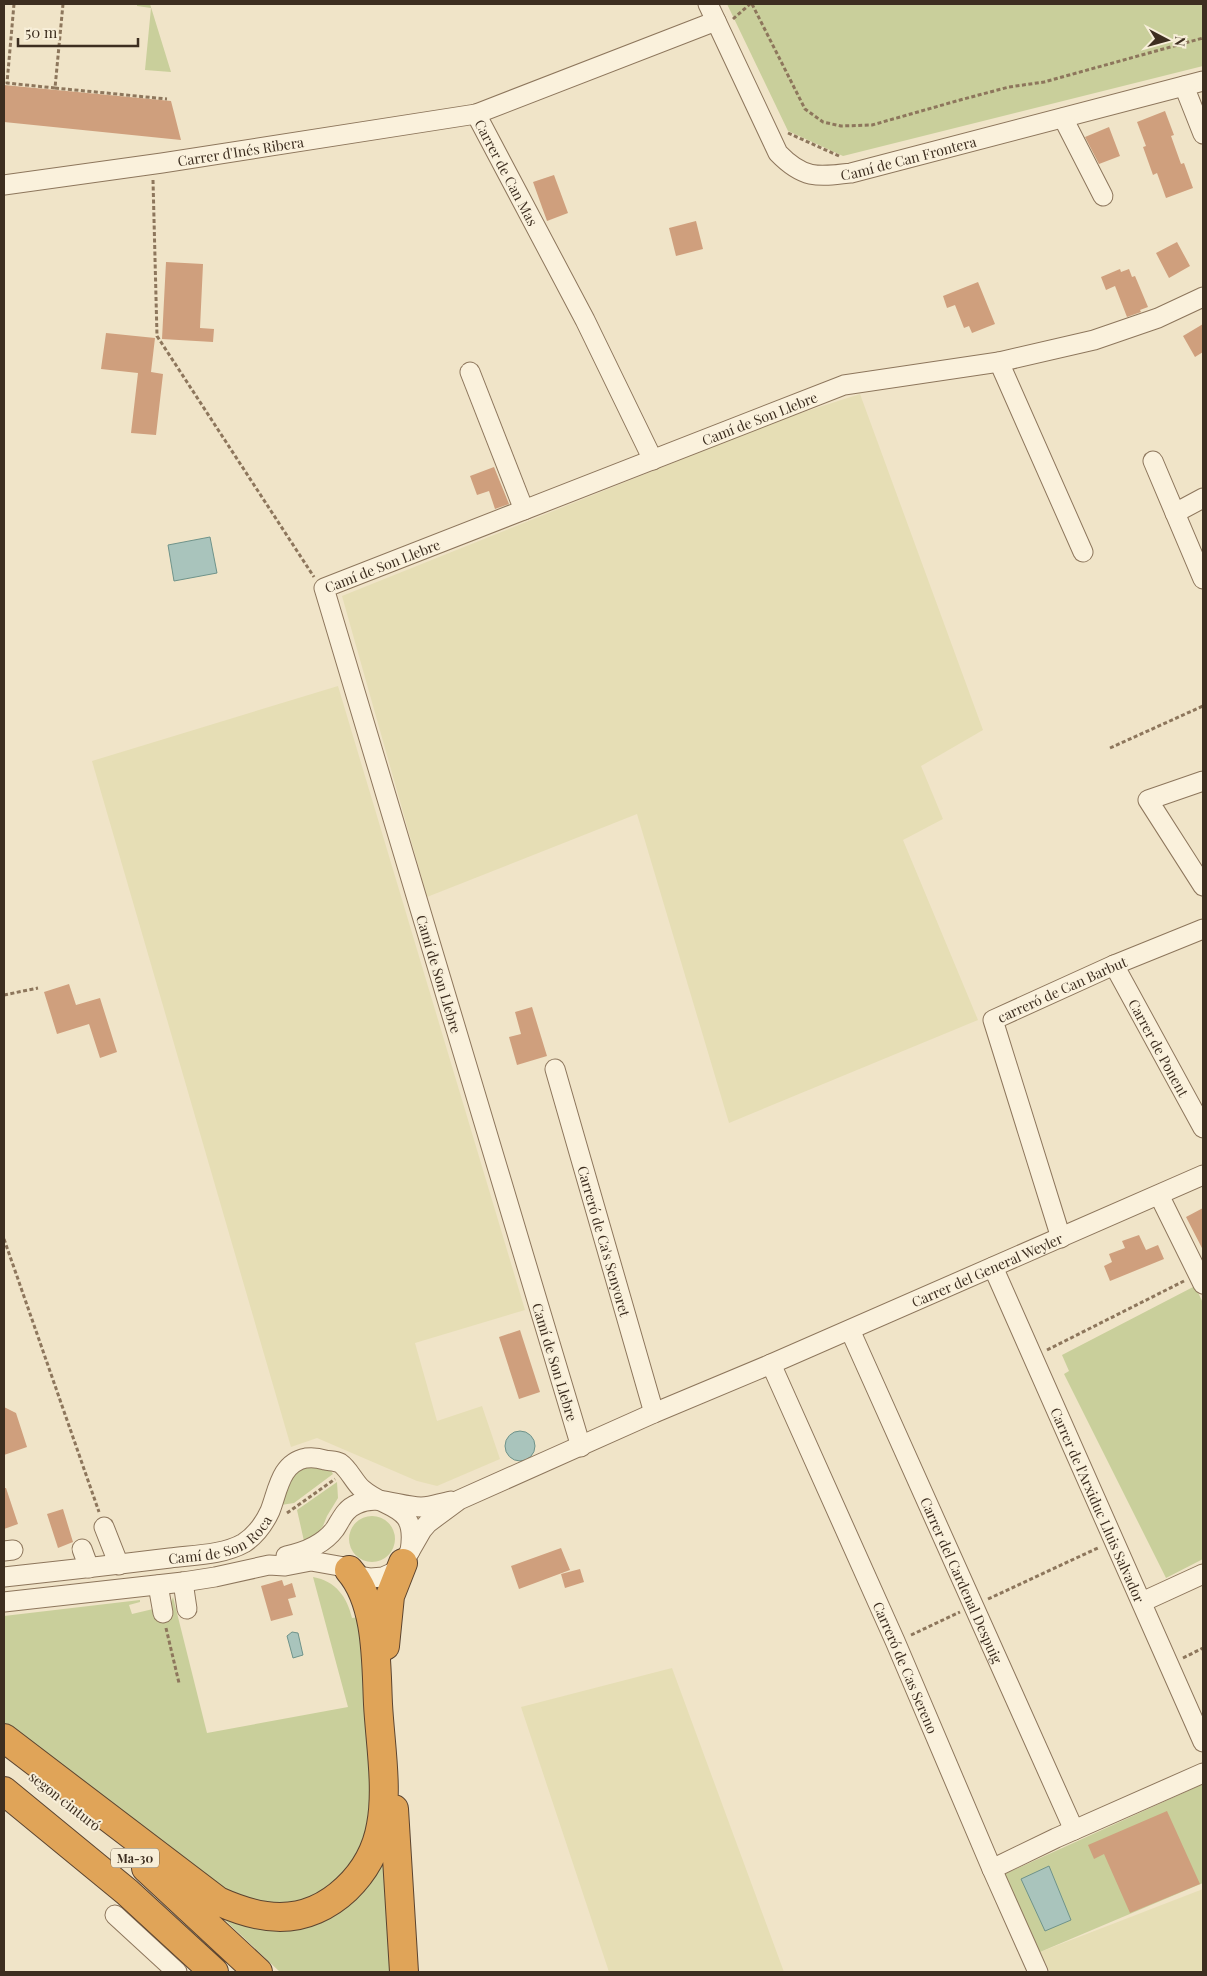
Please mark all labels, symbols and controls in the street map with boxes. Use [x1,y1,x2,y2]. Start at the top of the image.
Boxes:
scale bar [18,15,138,47]
north arrow [1142,15,1192,65]
text: 50 m [25,22,58,42]
text: N [1170,35,1190,47]
street label: Carrer de Can Mas [471,116,543,229]
street label: Camí de Can Frontera [840,131,978,184]
street label: Carrer d'Inés Ribera [176,132,305,170]
street label: Camí de Son Llebre [699,387,820,449]
street label: Camí de Son Llebre [322,534,443,596]
street label: Camí de Son Llebre [412,913,466,1035]
street label: carreró de Can Barbut [994,951,1130,1026]
street label: Carrer de Ponent [1125,995,1194,1101]
street label: Carreró de Ca's Senyoret [574,1163,635,1320]
street label: Carrer del General Weyler [908,1228,1066,1311]
street label: Camí de Son Llebre [528,1301,582,1423]
street label: Carrer de l'Arxiduc Lluis Salvador [1047,1404,1150,1606]
street label: Carrer del Cardenal Despuig [917,1494,1008,1667]
street label: Camí de Son Roca [167,1512,275,1568]
street label: Carreró de Cas Sereno [869,1598,943,1737]
street label: segon cinturó [25,1767,105,1835]
road number: Ma-30 [111,1849,159,1868]

